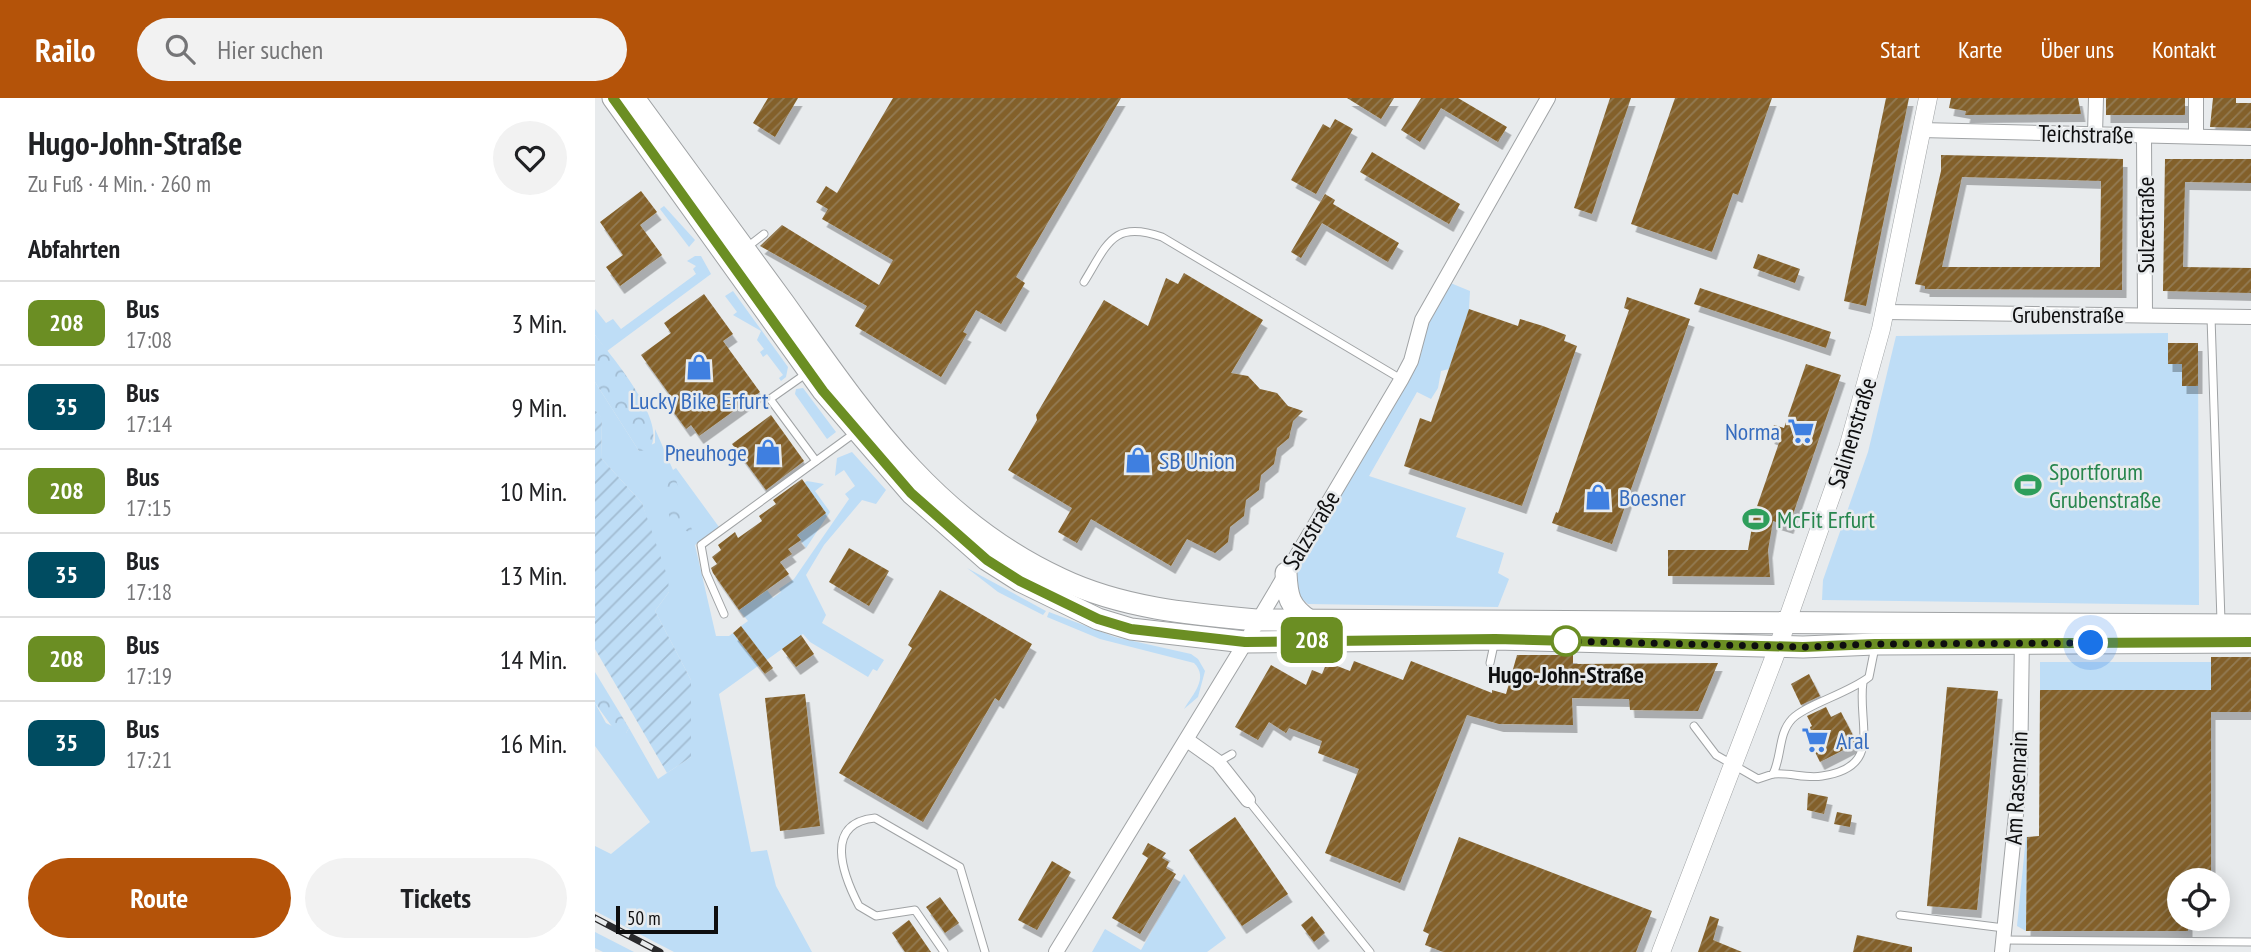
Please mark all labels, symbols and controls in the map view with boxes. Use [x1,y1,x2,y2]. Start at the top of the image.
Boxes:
search box [137,18,627,81]
text: Railo [35,28,95,71]
icon: search [161,30,199,68]
text: Hier suchen [217,33,323,66]
text: Start [1880,34,1920,65]
text: Karte [1958,34,2003,65]
text: Über uns [2041,34,2114,65]
text: Kontakt [2152,34,2216,65]
street label: Teichstraße [2038,118,2134,150]
text: Hugo-John-Straße [28,121,242,164]
button: heart [493,121,567,195]
text: Zu Fuß · 4 Min. · 260 m [28,169,211,198]
street label: Sulzestraße [2130,176,2161,274]
text: Abfahrten [28,232,120,265]
text: Bus [126,292,159,325]
street label: Grubenstraße [2012,299,2124,330]
text: 208 [49,307,84,338]
text: 3 Min. [512,307,567,340]
text: 17:08 [126,325,172,354]
shop icon: Lucky Bike Erfurt [684,352,714,382]
street label: Salinenstraße [1820,374,1884,492]
text: Bus [126,376,159,409]
place label: Lucky Bike Erfurt [629,385,769,416]
text: 35 [55,391,78,422]
text: 9 Min. [512,391,567,424]
text: 17:14 [126,409,172,438]
place label: Norma [1725,416,1780,447]
supermarket icon: Norma [1786,416,1816,446]
place label: Pneuhoge [665,437,747,468]
shop icon: Pneuhoge [753,437,783,467]
shop icon: SB Union [1123,445,1153,475]
place label: SB Union [1159,445,1235,476]
place label: Sportforum Grubenstraße [2049,456,2161,515]
text: Bus [126,460,159,493]
sports icon: Sportforum Grubenstraße [2013,470,2043,500]
text: 208 [49,475,84,506]
text: 10 Min. [500,475,567,508]
shop icon: Boesner [1583,482,1613,512]
place label: Boesner [1619,482,1686,513]
street label: Salzstraße [1275,485,1347,575]
text: 17:15 [126,493,172,522]
sports icon: McFit Erfurt [1741,504,1771,534]
place label: McFit Erfurt [1777,504,1875,535]
text: Bus [126,544,159,577]
text: 35 [55,559,78,590]
text: 13 Min. [500,559,567,592]
text: 17:18 [126,577,172,606]
line badge: 208 [1272,617,1352,663]
text: 208 [1295,624,1329,655]
your location [2073,625,2108,660]
marker: Hugo-John-Straße [1551,626,1581,656]
text: Bus [126,628,159,661]
text: 208 [49,643,84,674]
text: 14 Min. [500,643,567,676]
place label: Hugo-John-Straße [1488,659,1644,690]
text: 17:19 [126,661,172,690]
text: Bus [126,712,159,745]
supermarket icon: Aral [1800,725,1830,755]
place label: Aral [1836,725,1870,756]
text: 35 [55,727,78,758]
text: 16 Min. [500,727,567,760]
street label: Am Rasenrain [1998,730,2034,846]
text: 17:21 [126,745,172,774]
button: Route [28,858,291,938]
button: Tickets [305,858,567,938]
map controls [2167,868,2230,931]
button: locate [2167,868,2230,931]
scale bar [616,903,717,935]
text: 50 m [627,906,661,930]

